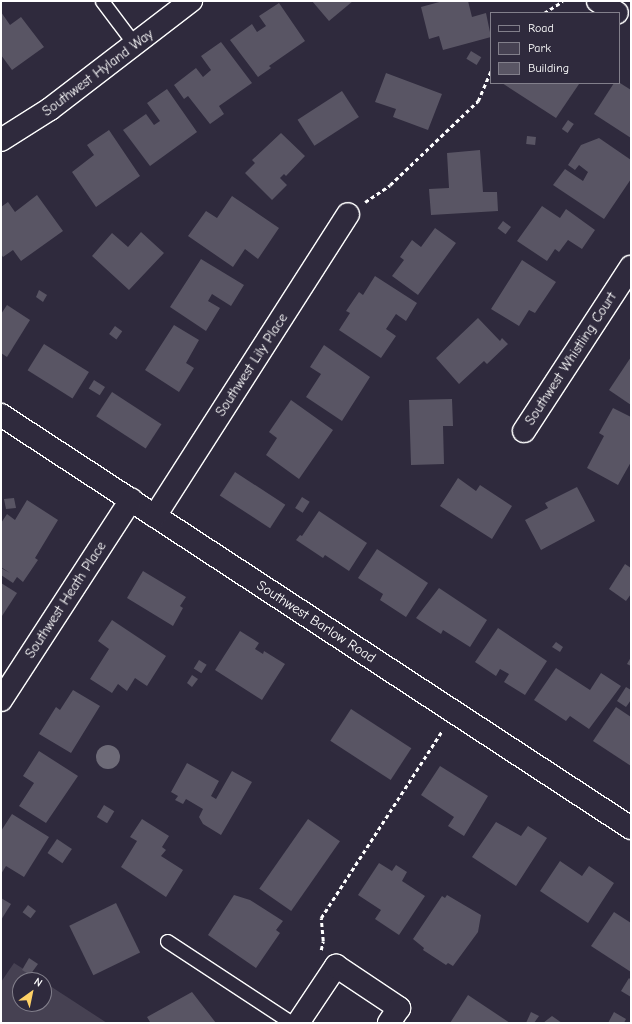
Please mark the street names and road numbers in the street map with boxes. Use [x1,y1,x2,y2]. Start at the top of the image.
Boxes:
street label: Southwest Hyland Way [39,26,157,120]
street label: Southwest Whistling Court [522,289,620,429]
street label: Southwest Lily Place [212,310,292,420]
street label: Southwest Heath Place [22,538,110,662]
street label: Southwest Barlow Road [253,577,379,667]

